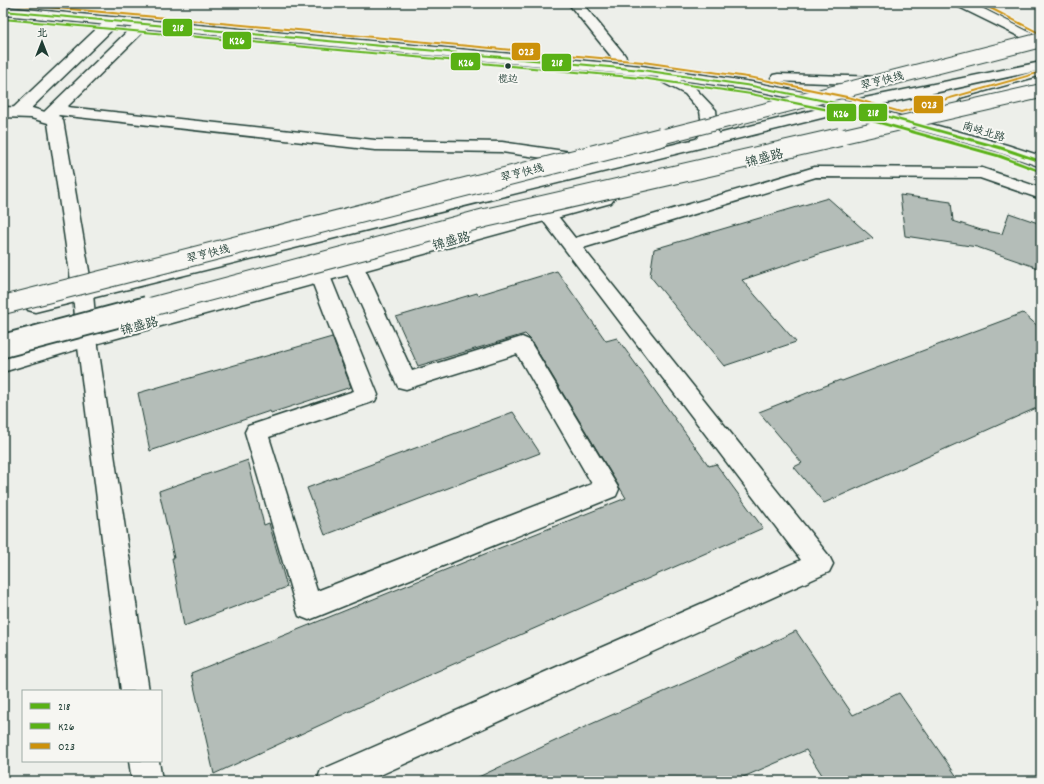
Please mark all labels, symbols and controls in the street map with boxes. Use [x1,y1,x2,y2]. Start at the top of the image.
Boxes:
line badge: 218 [162,18,193,37]
text: 218 [172,21,184,37]
north arrow [22,22,62,62]
text: 北 [37,26,48,42]
line badge: K26 [222,31,252,50]
text: K26 [229,34,245,50]
line badge: 023 [511,42,541,61]
text: 023 [518,45,534,61]
line badge: K26 [450,52,481,71]
line badge: 218 [541,53,572,72]
text: K26 [458,56,474,72]
text: 218 [551,56,563,72]
marker: 榄边 [503,61,513,71]
street label: 翠亨快线 [859,69,906,95]
place label: 榄边 [498,73,518,87]
line badge: 023 [913,95,944,114]
text: 023 [921,98,937,114]
line badge: K26 [826,103,857,122]
line badge: 218 [858,103,888,122]
text: 218 [867,106,879,122]
text: K26 [833,107,849,123]
street label: 南岐北路 [960,119,1007,147]
street label: 锦盛路 [743,145,786,174]
street label: 翠亨快线 [499,161,546,187]
street label: 锦盛路 [430,228,473,257]
street label: 翠亨快线 [185,242,232,268]
street label: 锦盛路 [118,313,161,342]
legend [22,690,162,762]
text: 218 [58,699,71,716]
text: K26 [58,719,75,736]
text: 023 [58,739,75,756]

